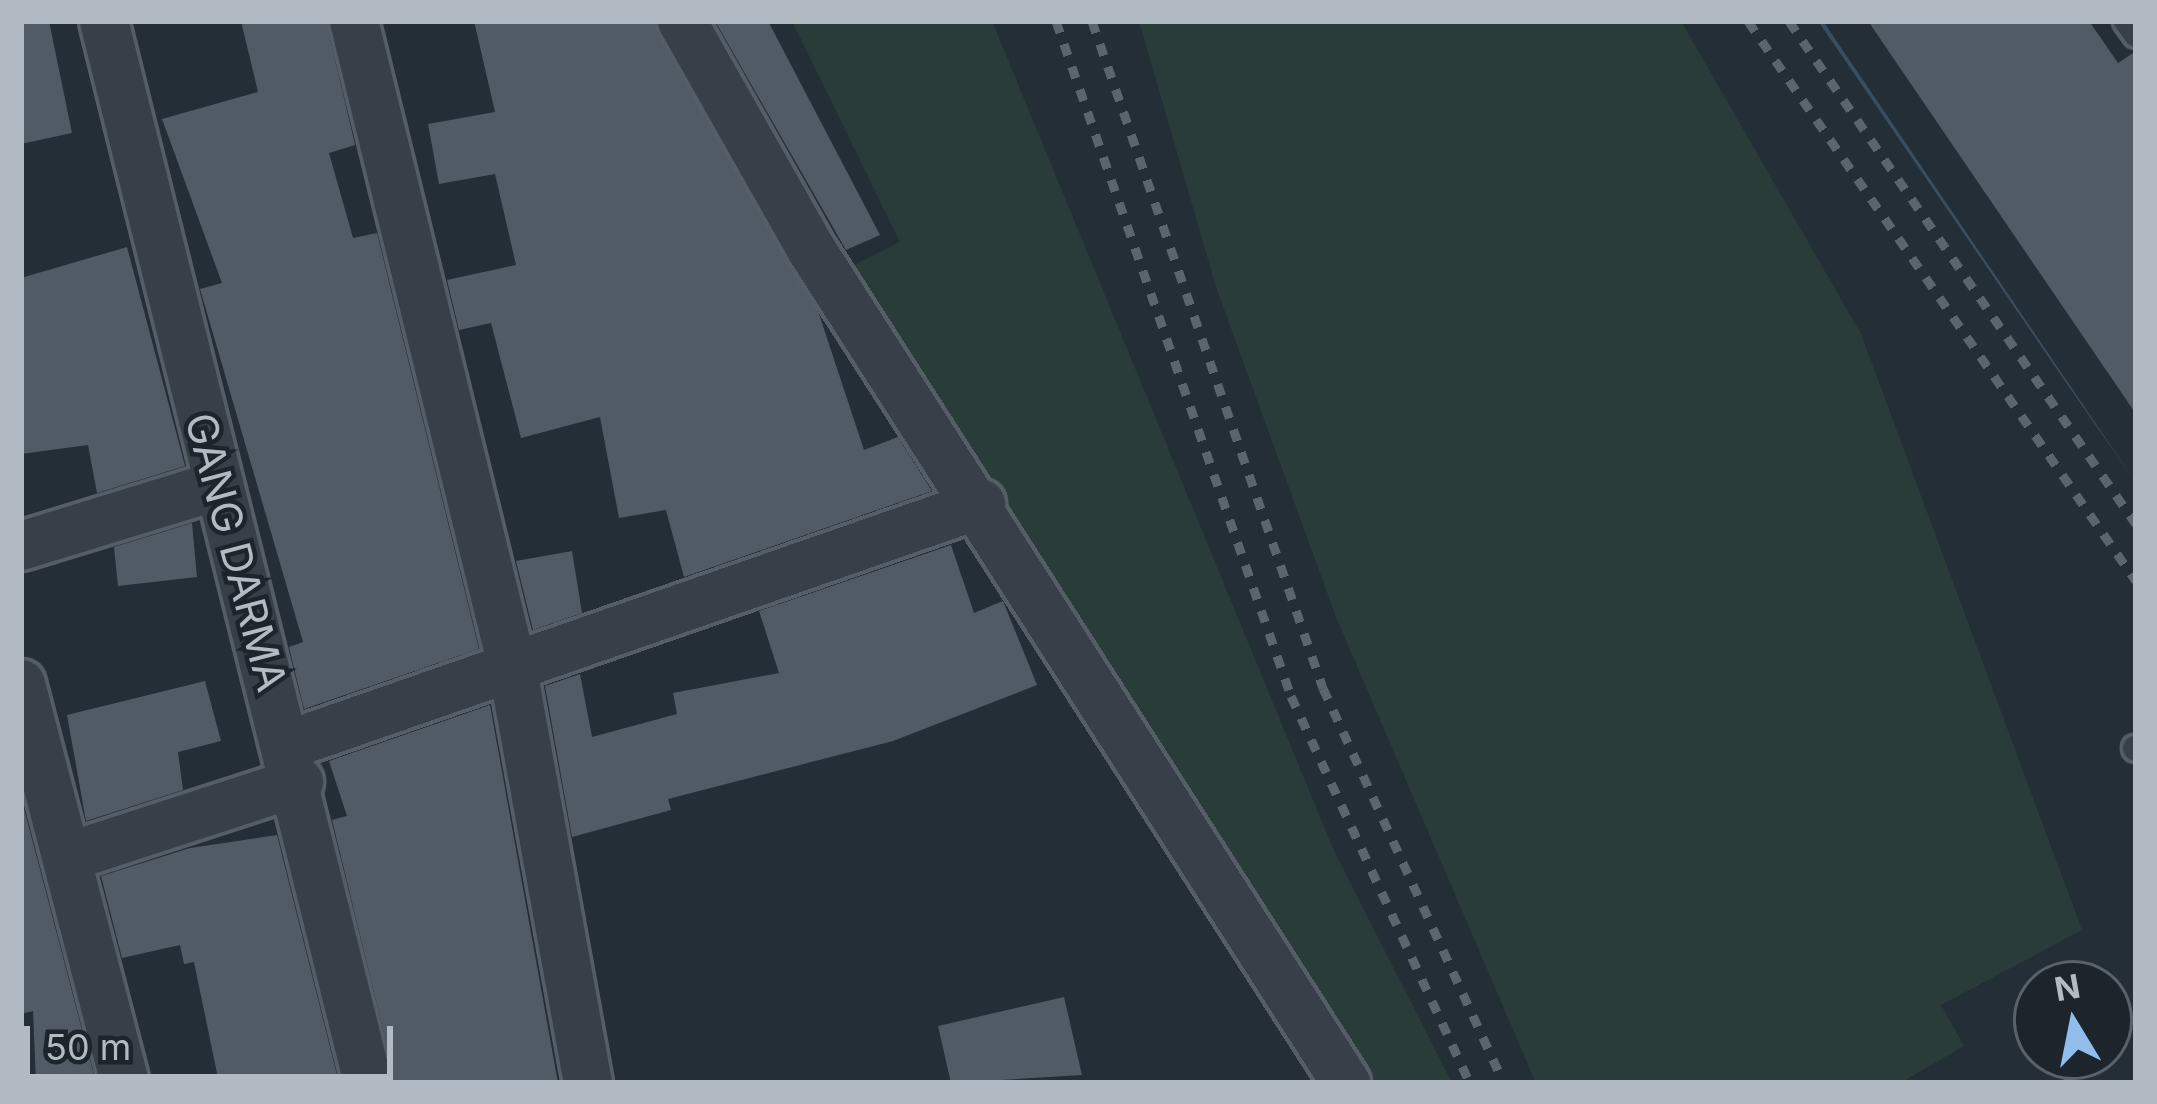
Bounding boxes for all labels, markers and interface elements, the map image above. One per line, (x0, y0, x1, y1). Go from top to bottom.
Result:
street label: GANG DARMA (175, 407, 297, 697)
north arrow (2013, 960, 2133, 1080)
text: N (2051, 966, 2083, 1009)
scale bar (30, 1002, 399, 1076)
text: 50 m (45, 1025, 131, 1069)

